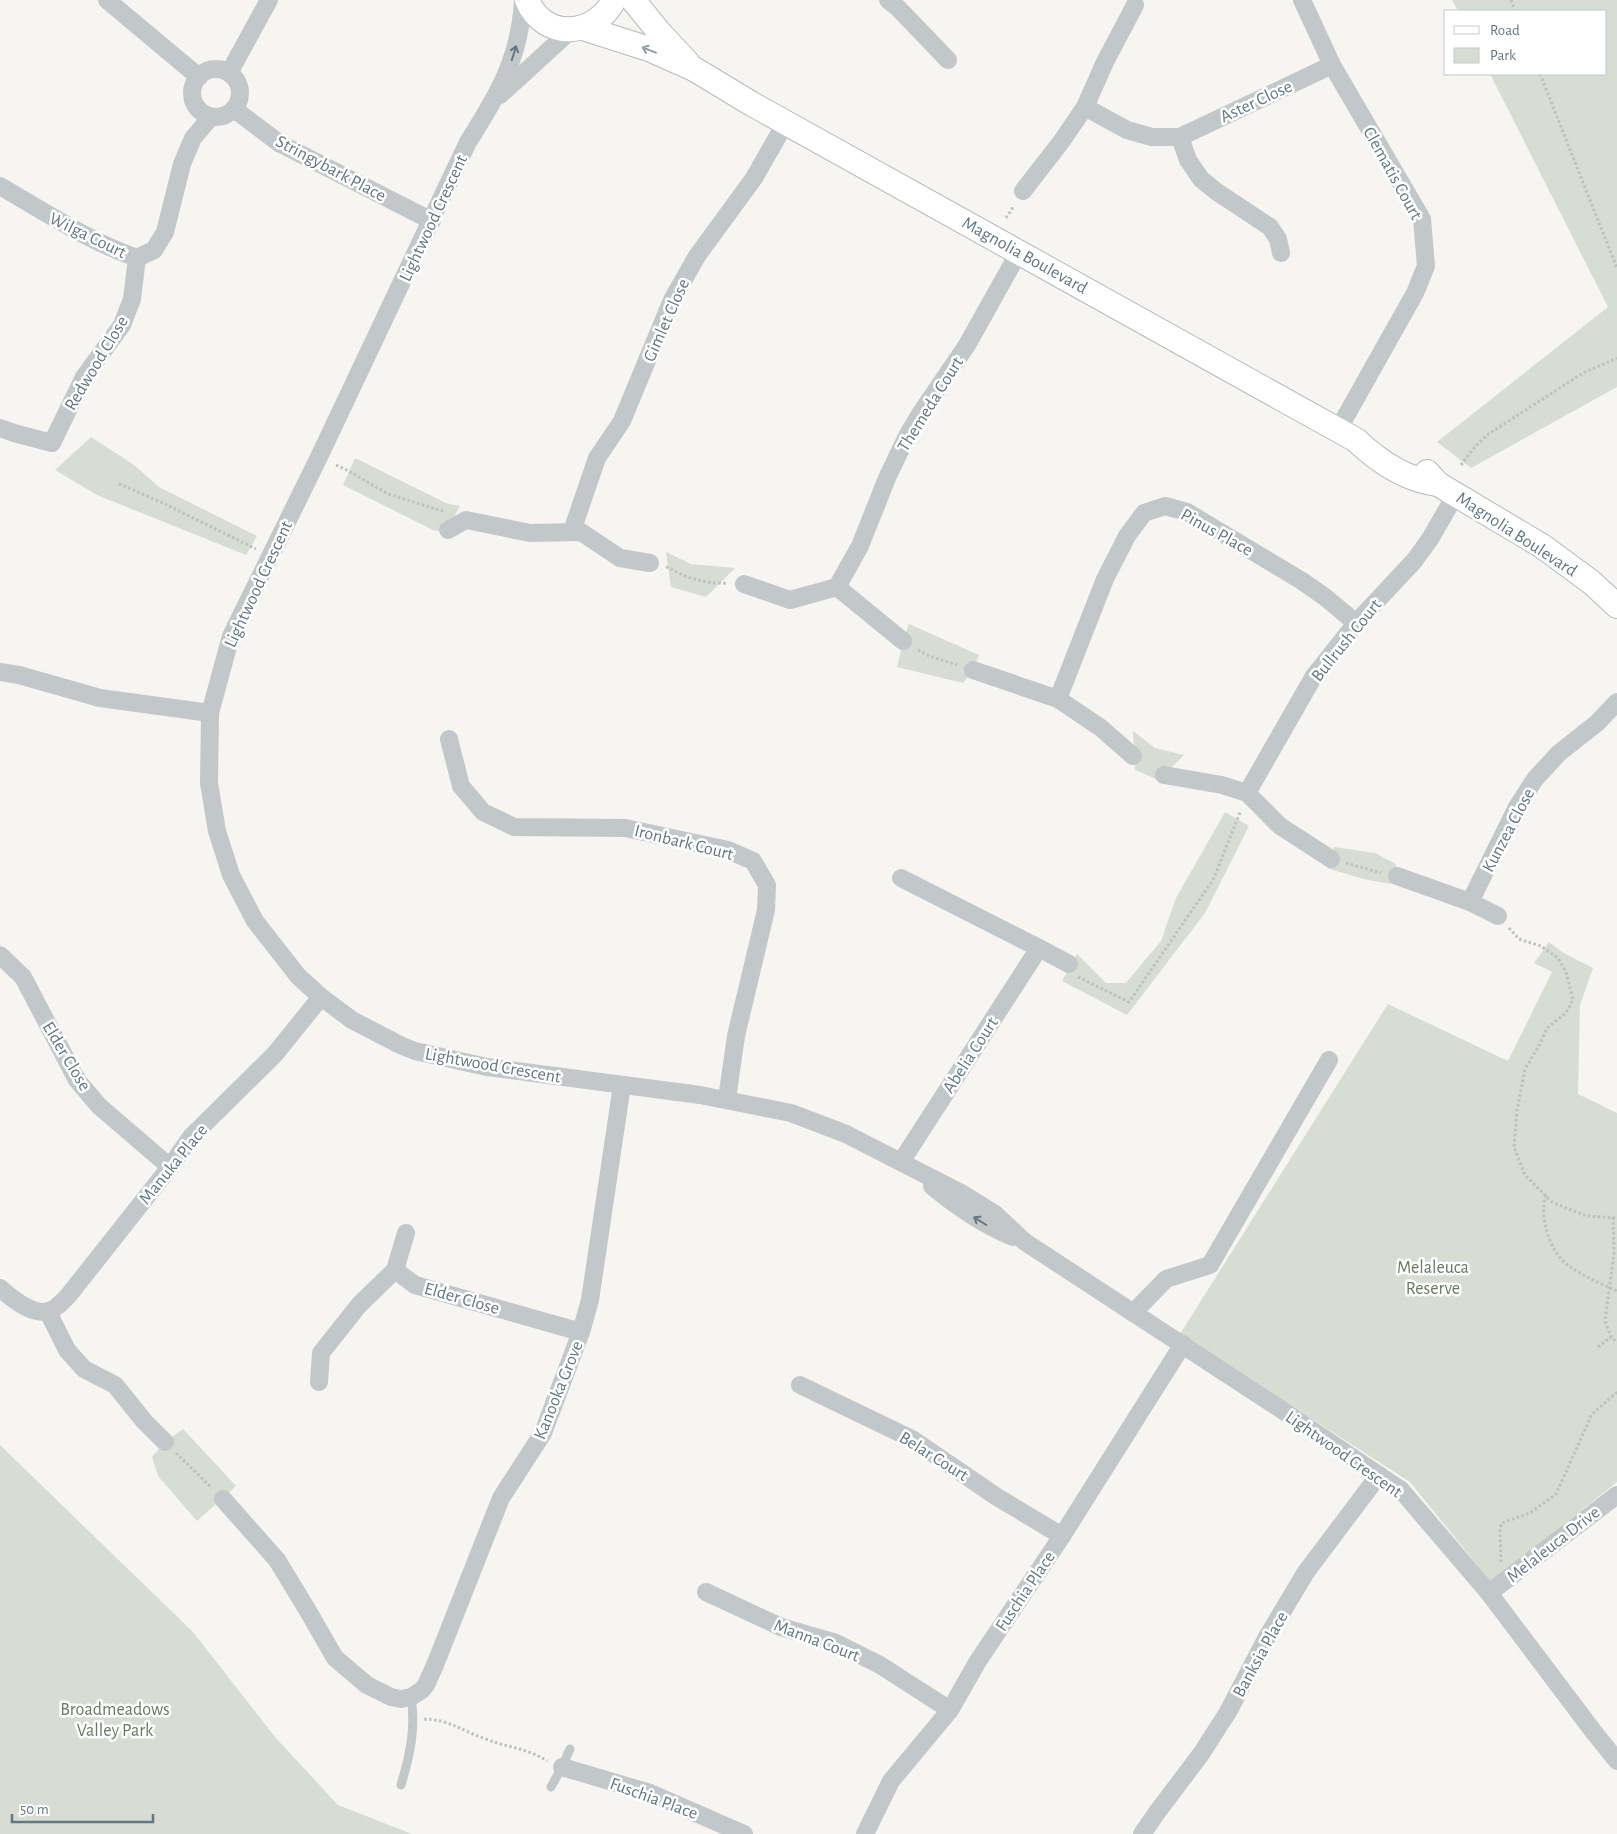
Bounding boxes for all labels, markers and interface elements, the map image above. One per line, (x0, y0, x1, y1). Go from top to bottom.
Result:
legend (1444, 10, 1607, 75)
text: Road (1490, 23, 1520, 38)
one-way arrow (642, 44, 657, 54)
one-way arrow (510, 46, 519, 62)
text: Park (1490, 48, 1516, 63)
street label: Aster Close (1218, 77, 1295, 126)
street label: Clematis Court (1359, 124, 1425, 223)
street label: Stringybark Place (272, 132, 389, 205)
street label: Lightwood Crescent (397, 152, 471, 285)
street label: Wilga Court (46, 210, 129, 262)
street label: Magnolia Boulevard (959, 214, 1090, 298)
street label: Gimlet Close (641, 276, 693, 365)
street label: Redwood Close (62, 313, 132, 414)
street label: Themeda Court (895, 354, 967, 455)
street label: Magnolia Boulevard (1453, 489, 1580, 581)
street label: Pinus Place (1178, 506, 1255, 560)
street label: Lightwood Crescent (222, 518, 296, 651)
street label: Bullrush Court (1308, 596, 1385, 685)
street label: Kunzea Close (1479, 786, 1538, 875)
street label: Ironbark Court (632, 822, 735, 864)
street label: Abelia Court (940, 1014, 1002, 1097)
street label: Elder Close (39, 1019, 94, 1094)
street label: Lightwood Crescent (424, 1045, 562, 1087)
street label: Manuka Place (136, 1121, 211, 1208)
one-way arrow (974, 1216, 988, 1226)
park label: Melaleuca Reserve (1397, 1259, 1469, 1298)
street label: Elder Close (422, 1280, 501, 1318)
street label: Kanooka Grove (531, 1339, 587, 1442)
street label: Lightwood Crescent (1282, 1408, 1405, 1502)
street label: Belar Court (896, 1429, 971, 1485)
street label: Melaleuca Drive (1504, 1503, 1603, 1586)
street label: Fuschia Place (993, 1548, 1059, 1635)
street label: Banksia Place (1230, 1609, 1292, 1700)
street label: Manna Court (771, 1616, 862, 1666)
park label: Broadmeadows Valley Park (60, 1701, 170, 1740)
street label: Fuschia Place (607, 1775, 700, 1823)
scale bar (12, 1792, 154, 1824)
text: 50 m (20, 1802, 49, 1817)

